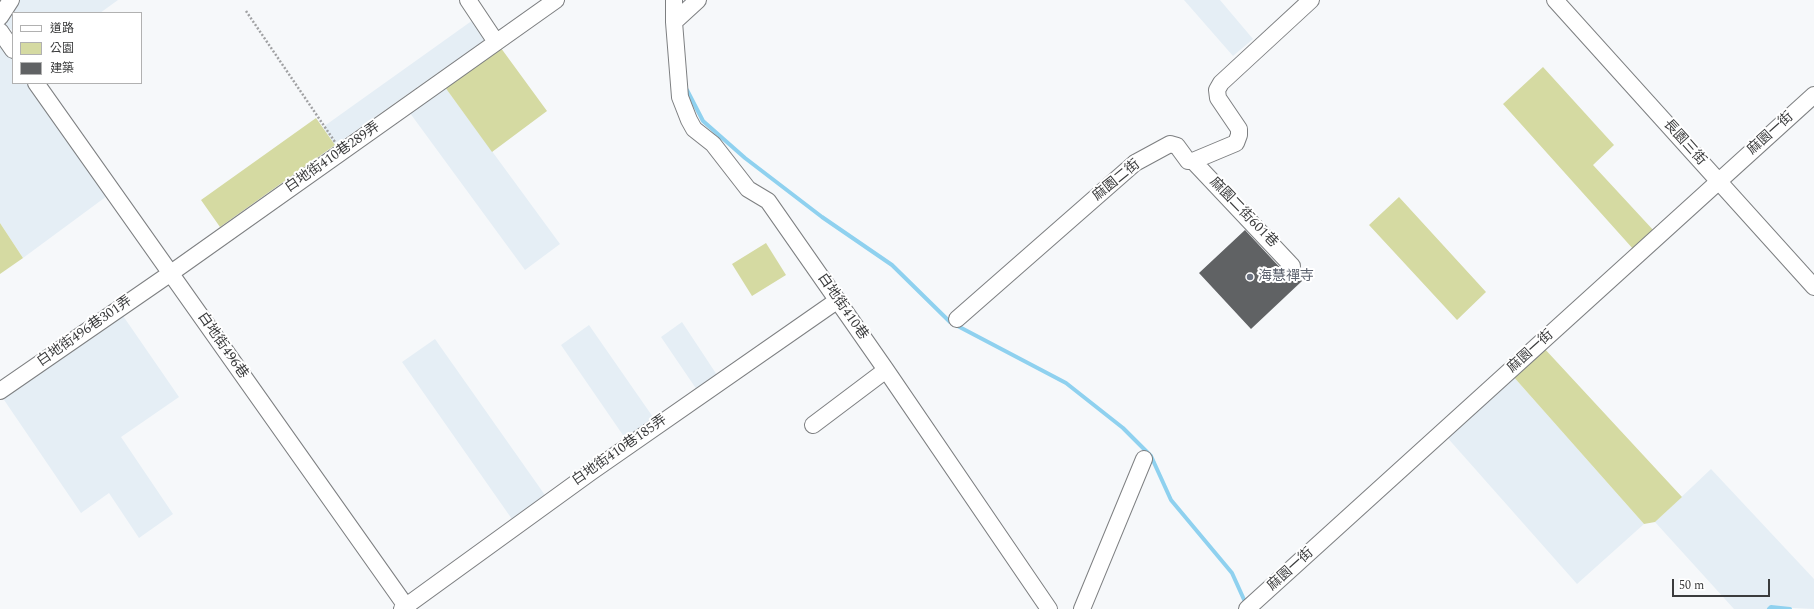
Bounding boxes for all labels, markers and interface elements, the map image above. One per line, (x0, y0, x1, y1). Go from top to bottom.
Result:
legend (12, 12, 142, 84)
text: 道路 (50, 19, 74, 38)
text: 公園 (50, 39, 74, 58)
text: 建築 (50, 59, 74, 78)
street label: 麻園一街 (1745, 109, 1797, 159)
street label: 長園三街 (1659, 117, 1709, 169)
street label: 白地街410巷289弄 (282, 119, 384, 197)
street label: 麻園二街 (1090, 157, 1144, 205)
street label: 麻園二街601巷 (1205, 174, 1281, 252)
place label: 海慧禪寺 (1258, 269, 1314, 285)
street label: 白地街410巷 (813, 271, 871, 343)
marker: 海慧禪寺 (1245, 272, 1255, 282)
street label: 白地街496巷301弄 (34, 293, 136, 371)
street label: 白地街496巷 (193, 310, 251, 382)
street label: 麻園一街 (1505, 327, 1557, 377)
street label: 白地街410巷185弄 (569, 412, 671, 490)
street label: 麻園一街 (1265, 545, 1317, 595)
scale bar (1674, 571, 1772, 597)
text: 50 m (1679, 576, 1704, 595)

